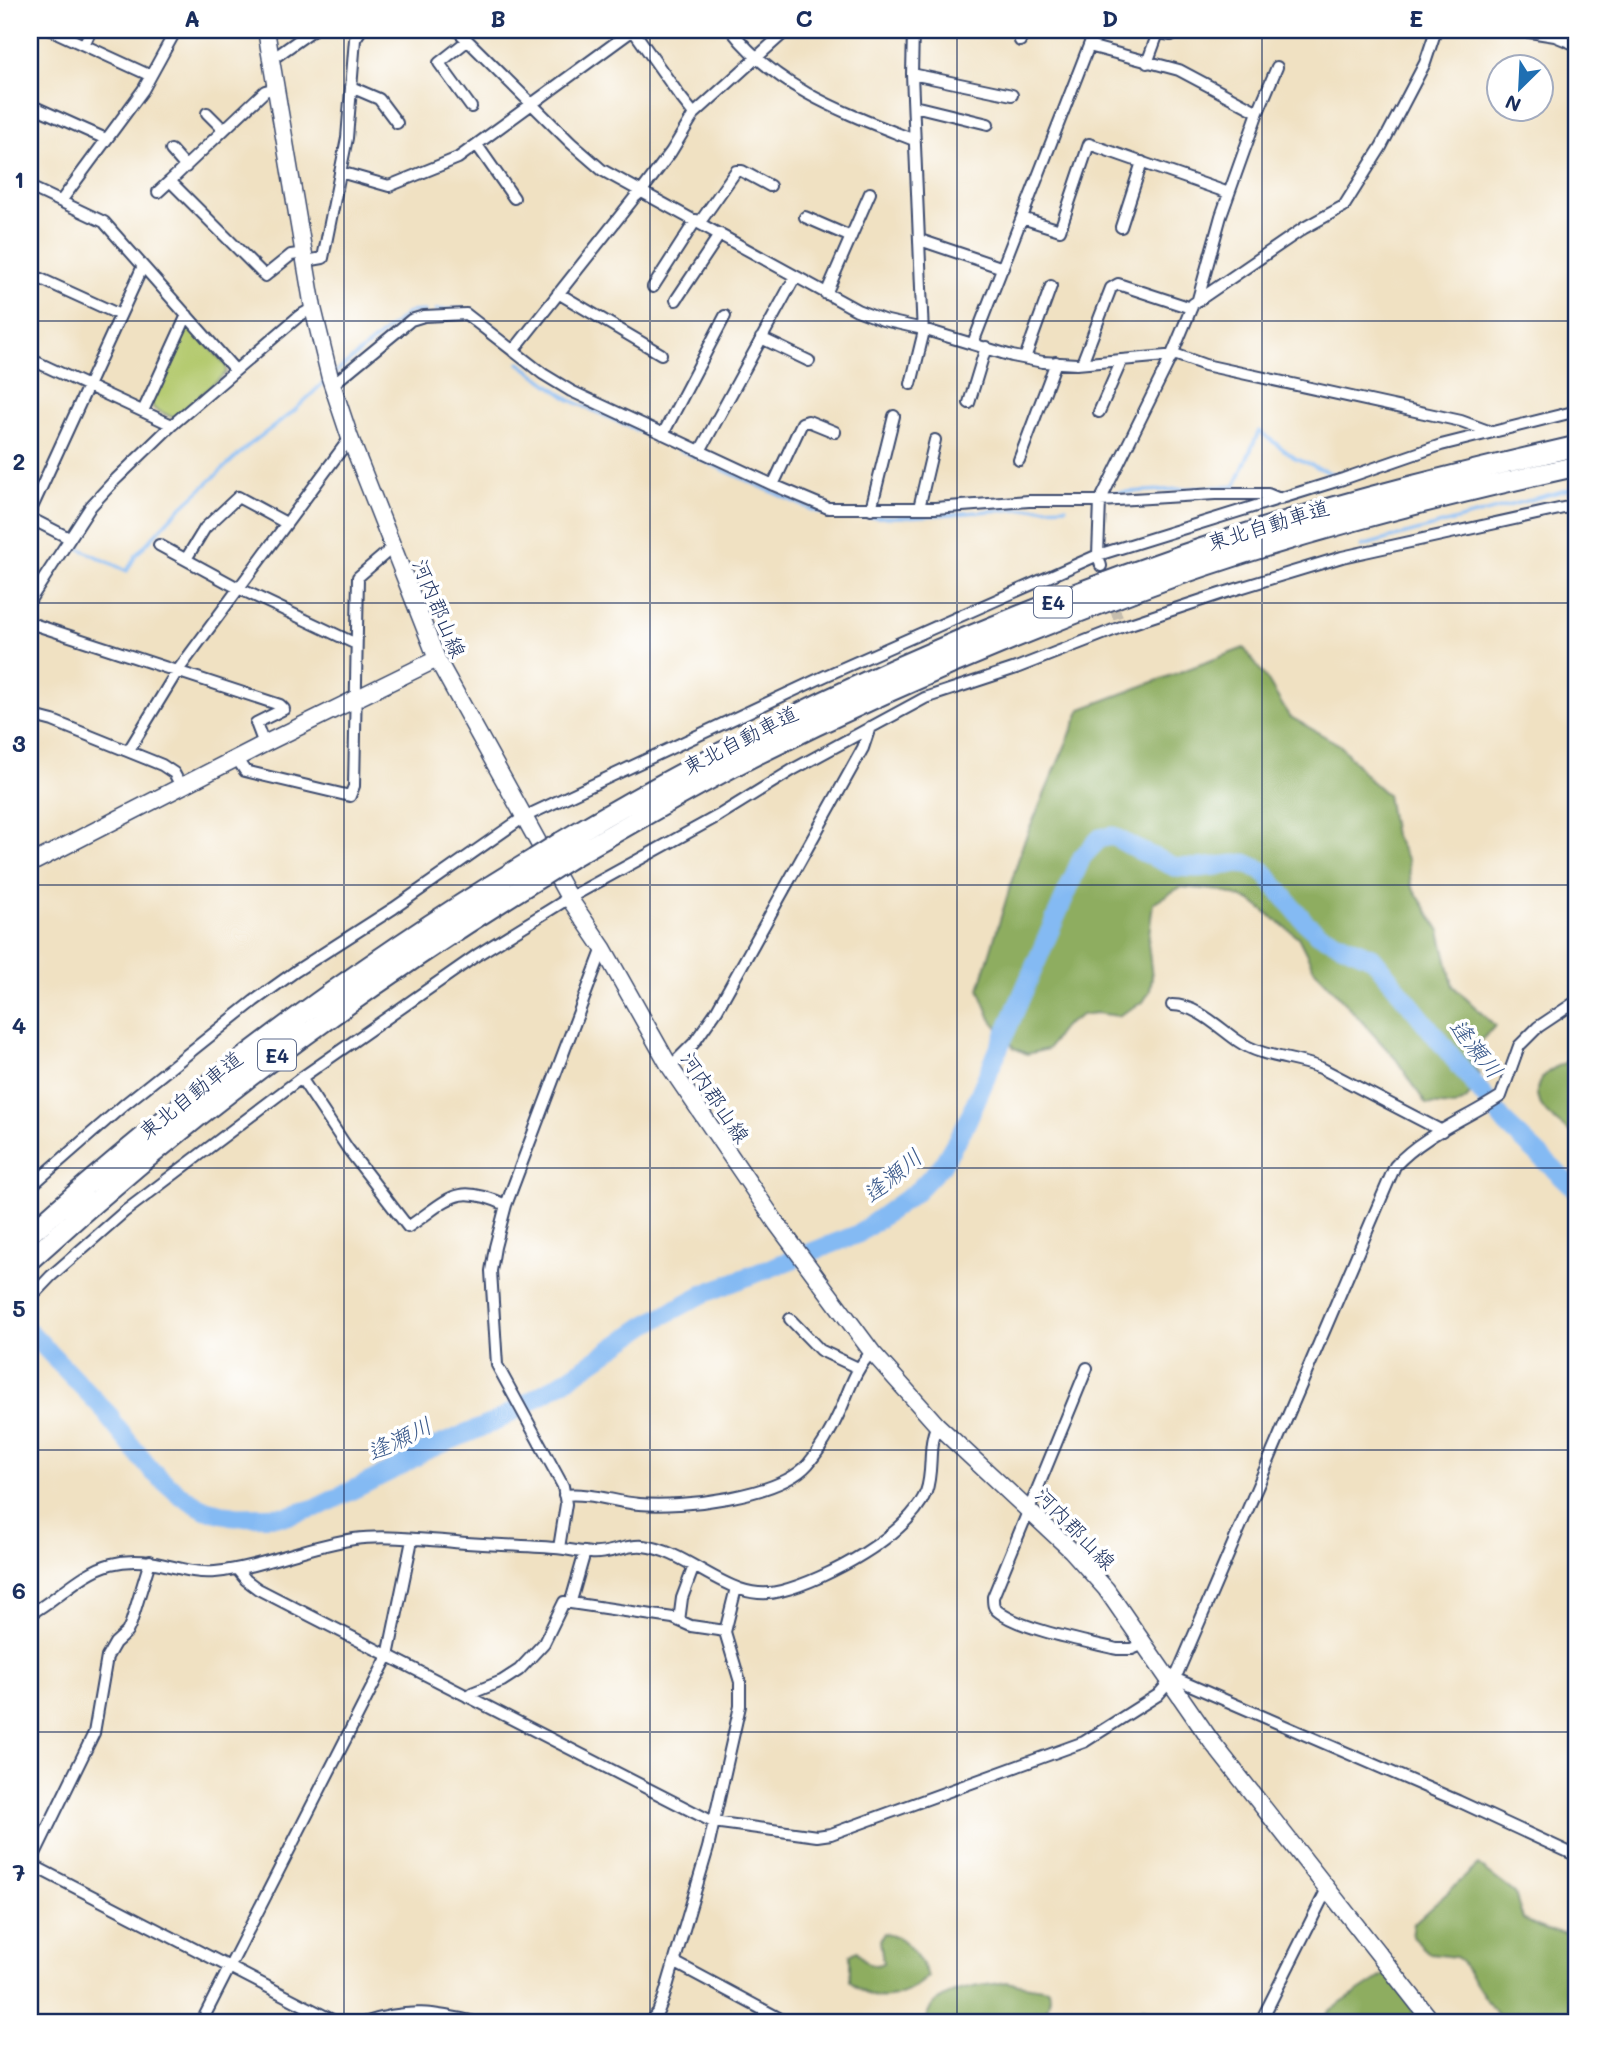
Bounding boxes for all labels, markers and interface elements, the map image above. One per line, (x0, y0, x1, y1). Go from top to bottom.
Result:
text: A (184, 3, 200, 33)
text: B (490, 3, 506, 33)
text: C (795, 3, 813, 33)
text: D (1102, 3, 1118, 33)
text: E (1409, 3, 1423, 33)
north arrow (1484, 52, 1554, 122)
text: N (1501, 90, 1525, 118)
text: 1 (14, 164, 24, 194)
text: 2 (13, 446, 25, 476)
street label: 東北自動車道 (1204, 493, 1332, 555)
street label: 河内郡山線 (407, 554, 473, 662)
road number: E4 (1034, 586, 1072, 618)
street label: 東北自動車道 (678, 698, 802, 780)
text: 3 (12, 728, 26, 758)
text: 4 (12, 1010, 26, 1040)
water label: 逢瀬川 (1444, 1012, 1510, 1084)
road number: E4 (258, 1040, 296, 1070)
street label: 東北自動車道 (133, 1044, 247, 1144)
street label: 河内郡山線 (675, 1046, 757, 1148)
water label: 逢瀬川 (856, 1141, 928, 1209)
text: 5 (12, 1293, 26, 1323)
water label: 逢瀬川 (361, 1409, 437, 1467)
street label: 河内郡山線 (1030, 1481, 1122, 1575)
text: 6 (12, 1575, 26, 1605)
text: 7 (13, 1857, 26, 1887)

